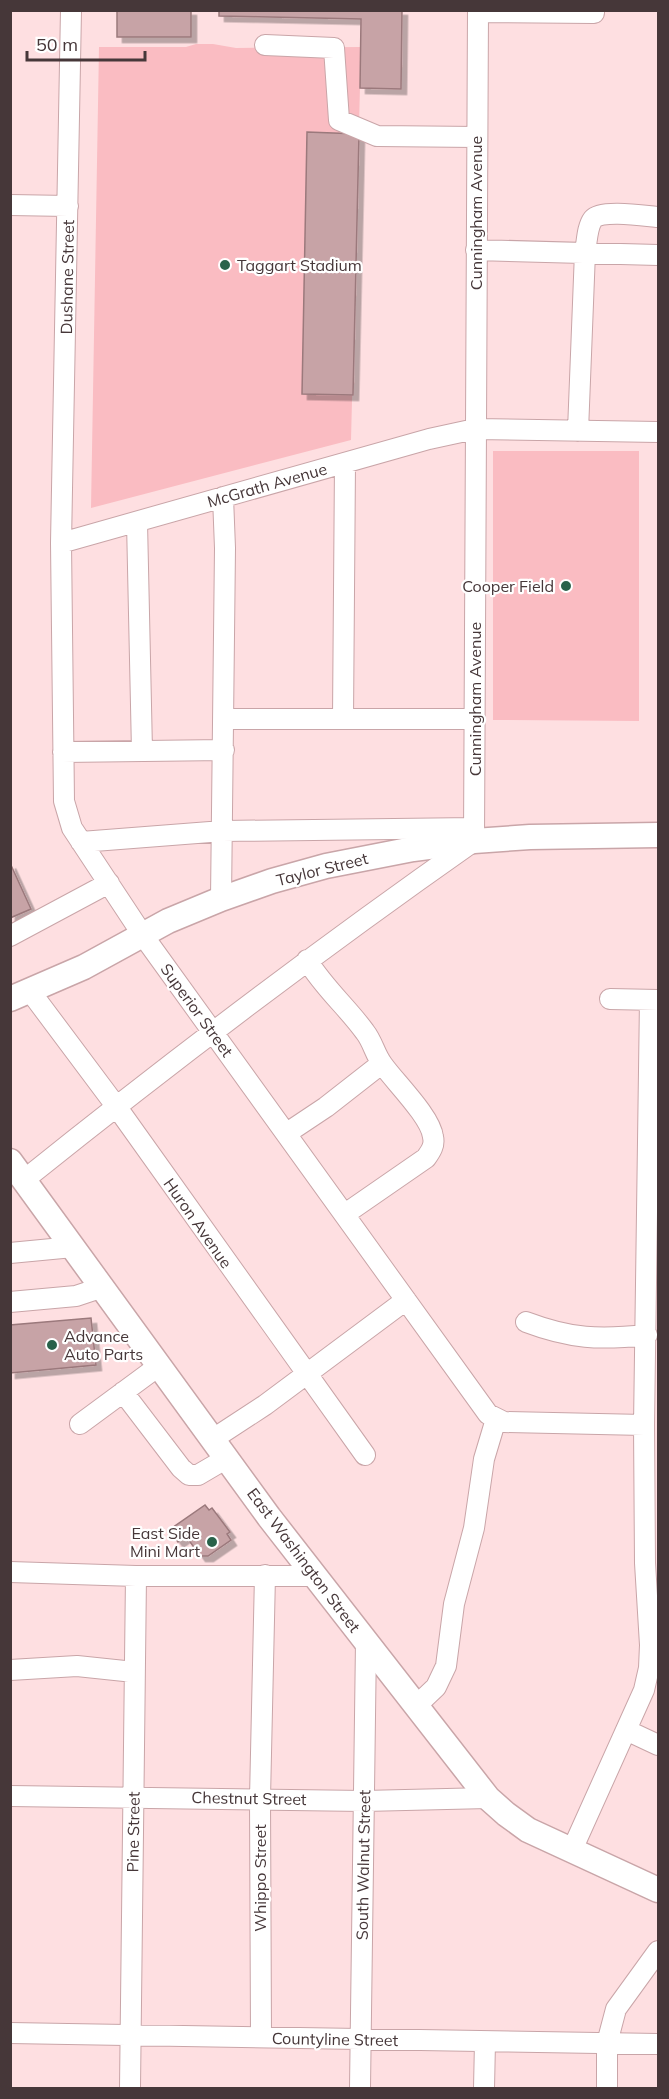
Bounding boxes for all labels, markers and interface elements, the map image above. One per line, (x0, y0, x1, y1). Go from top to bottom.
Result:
scale bar (27, 24, 146, 62)
text: 50 m (36, 33, 78, 56)
street label: Cunningham Avenue (466, 136, 486, 290)
street label: Dushane Street (56, 219, 78, 334)
place label: Taggart Stadium (237, 255, 362, 275)
marker: Taggart Stadium (218, 258, 232, 272)
street label: McGrath Avenue (205, 458, 329, 512)
place label: Cooper Field (462, 576, 554, 596)
marker: Cooper Field (559, 579, 573, 593)
street label: Cunningham Avenue (465, 622, 485, 776)
street label: Taylor Street (274, 848, 370, 890)
street label: Superior Street (156, 959, 238, 1061)
street label: Huron Avenue (160, 1174, 236, 1272)
place label: Advance Auto Parts (64, 1326, 143, 1364)
marker: Advance Auto Parts (45, 1338, 59, 1352)
street label: East Washington Street (243, 1484, 365, 1636)
place label: East Side Mini Mart (130, 1523, 200, 1561)
marker: East Side Mini Mart (205, 1535, 219, 1549)
street label: Chestnut Street (191, 1787, 307, 1809)
street label: South Walnut Street (352, 1789, 374, 1940)
street label: Pine Street (122, 1791, 144, 1873)
street label: Whippo Street (250, 1824, 270, 1932)
street label: Countyline Street (272, 2028, 399, 2050)

